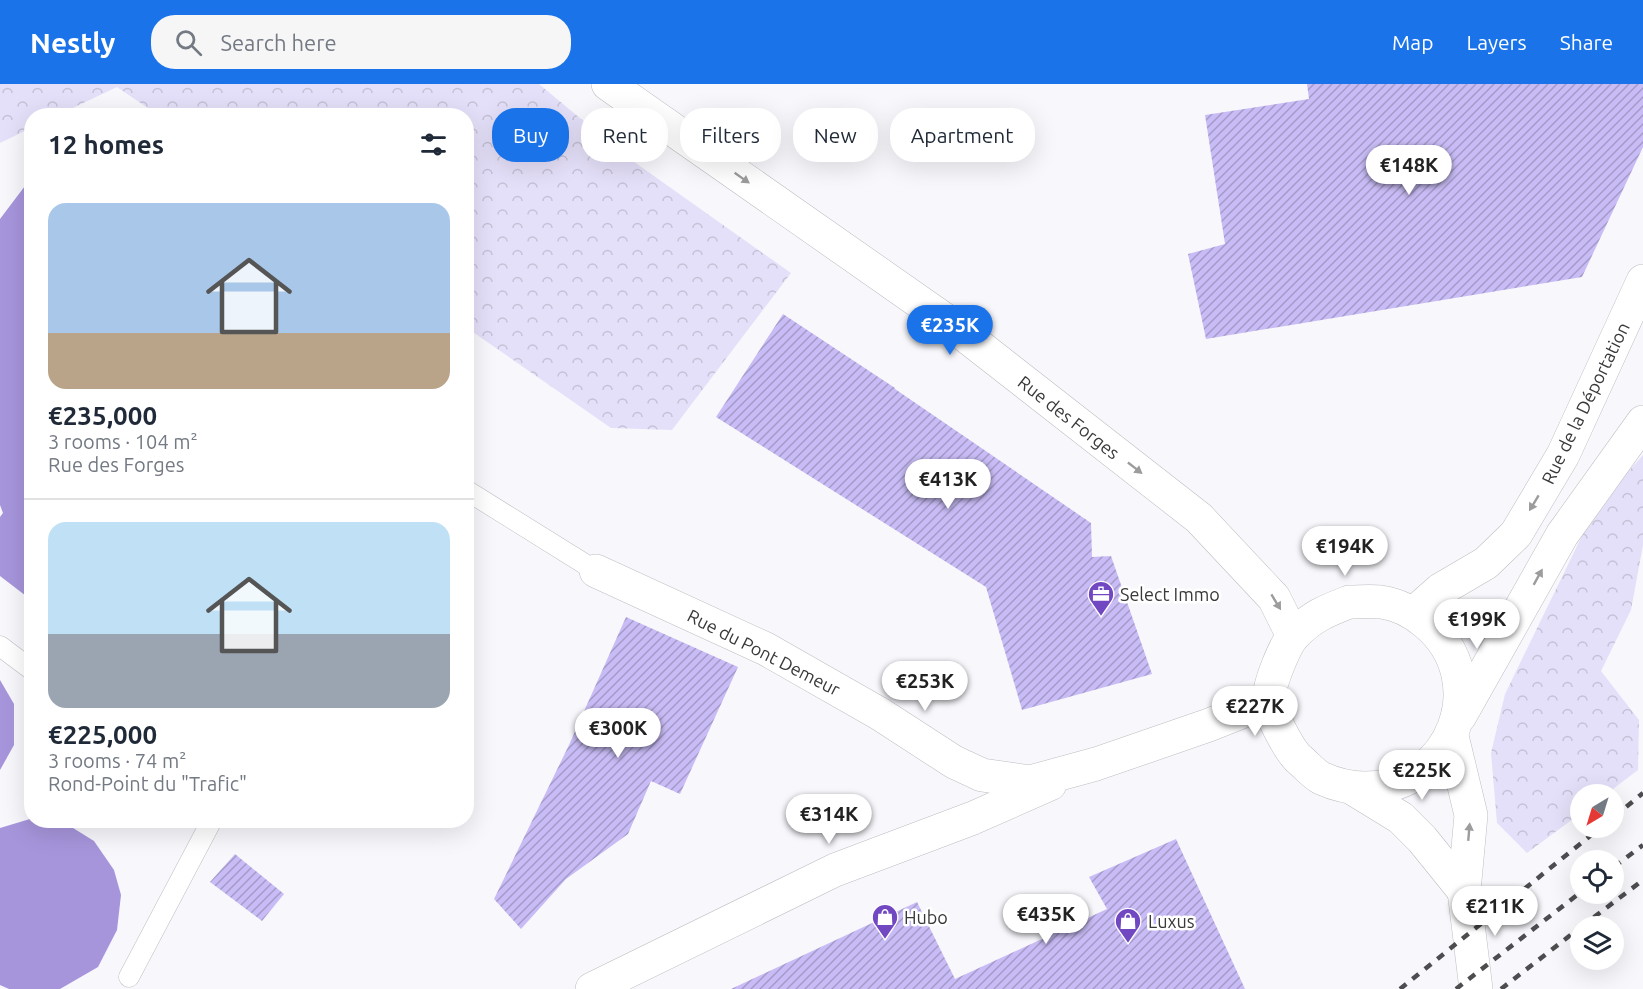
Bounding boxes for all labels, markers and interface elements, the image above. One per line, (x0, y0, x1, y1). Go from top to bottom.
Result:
search box (151, 15, 571, 69)
icon: search (172, 26, 205, 59)
text: Nestly (30, 27, 115, 58)
text: Search here (220, 30, 337, 55)
text: Map (1392, 30, 1433, 54)
text: Layers (1466, 30, 1527, 54)
text: Share (1560, 30, 1613, 54)
chip: Buy (492, 108, 569, 162)
chip: Rent (581, 108, 668, 162)
chip: Filters (680, 108, 781, 162)
chip: New (793, 108, 878, 162)
chip: Apartment (890, 108, 1035, 162)
icon: filters (417, 128, 450, 161)
text: 12 homes (48, 130, 164, 159)
pin: €148K (1367, 145, 1451, 196)
text: €148K (1380, 153, 1438, 176)
one-way arrow (734, 172, 750, 184)
icon: home (195, 242, 303, 350)
pin: €235K (908, 305, 992, 356)
text: €235K (921, 313, 979, 336)
street label: Rue de la Déportation (1537, 319, 1633, 487)
street label: Rue des Forges (1014, 371, 1124, 463)
text: €235,000 (48, 401, 157, 430)
text: 3 rooms · 104 m² (48, 430, 198, 453)
text: Rue des Forges (48, 453, 184, 476)
pin: €413K (906, 459, 990, 510)
one-way arrow (1128, 462, 1143, 474)
text: €413K (919, 467, 977, 490)
one-way arrow (1529, 495, 1540, 511)
pin: €194K (1303, 526, 1387, 577)
text: €194K (1316, 534, 1374, 557)
icon: home (195, 561, 303, 669)
one-way arrow (1532, 569, 1542, 586)
office icon: Select Immo (1086, 579, 1116, 617)
place label: Select Immo (1120, 584, 1220, 604)
one-way arrow (1270, 594, 1281, 611)
pin: €199K (1435, 599, 1519, 650)
street label: Rue du Pont Demeur (684, 605, 844, 699)
text: €199K (1448, 607, 1506, 630)
pin: €253K (883, 661, 967, 712)
text: €253K (896, 669, 954, 692)
pin: €227K (1213, 686, 1297, 737)
text: €227K (1226, 694, 1284, 717)
pin: €300K (576, 708, 660, 759)
text: €300K (589, 716, 647, 739)
text: €225,000 (48, 720, 157, 749)
text: 3 rooms · 74 m² (48, 749, 186, 772)
pin: €225K (1380, 750, 1464, 801)
text: €225K (1393, 758, 1451, 781)
text: Rond-Point du "Trafic" (48, 772, 247, 795)
north arrow (1570, 784, 1624, 838)
map controls (1570, 784, 1624, 970)
pin: €314K (787, 794, 871, 845)
text: €314K (800, 802, 858, 825)
one-way arrow (1464, 823, 1474, 842)
button: locate (1570, 850, 1624, 904)
pin: €211K (1453, 886, 1537, 937)
pin: €435K (1004, 894, 1088, 945)
text: €211K (1466, 894, 1524, 917)
shop icon: Hubo (870, 902, 900, 940)
text: €435K (1017, 902, 1075, 925)
shop icon: Luxus (1113, 906, 1143, 944)
place label: Hubo (904, 907, 948, 927)
place label: Luxus (1148, 911, 1195, 931)
button: layers (1570, 916, 1624, 970)

